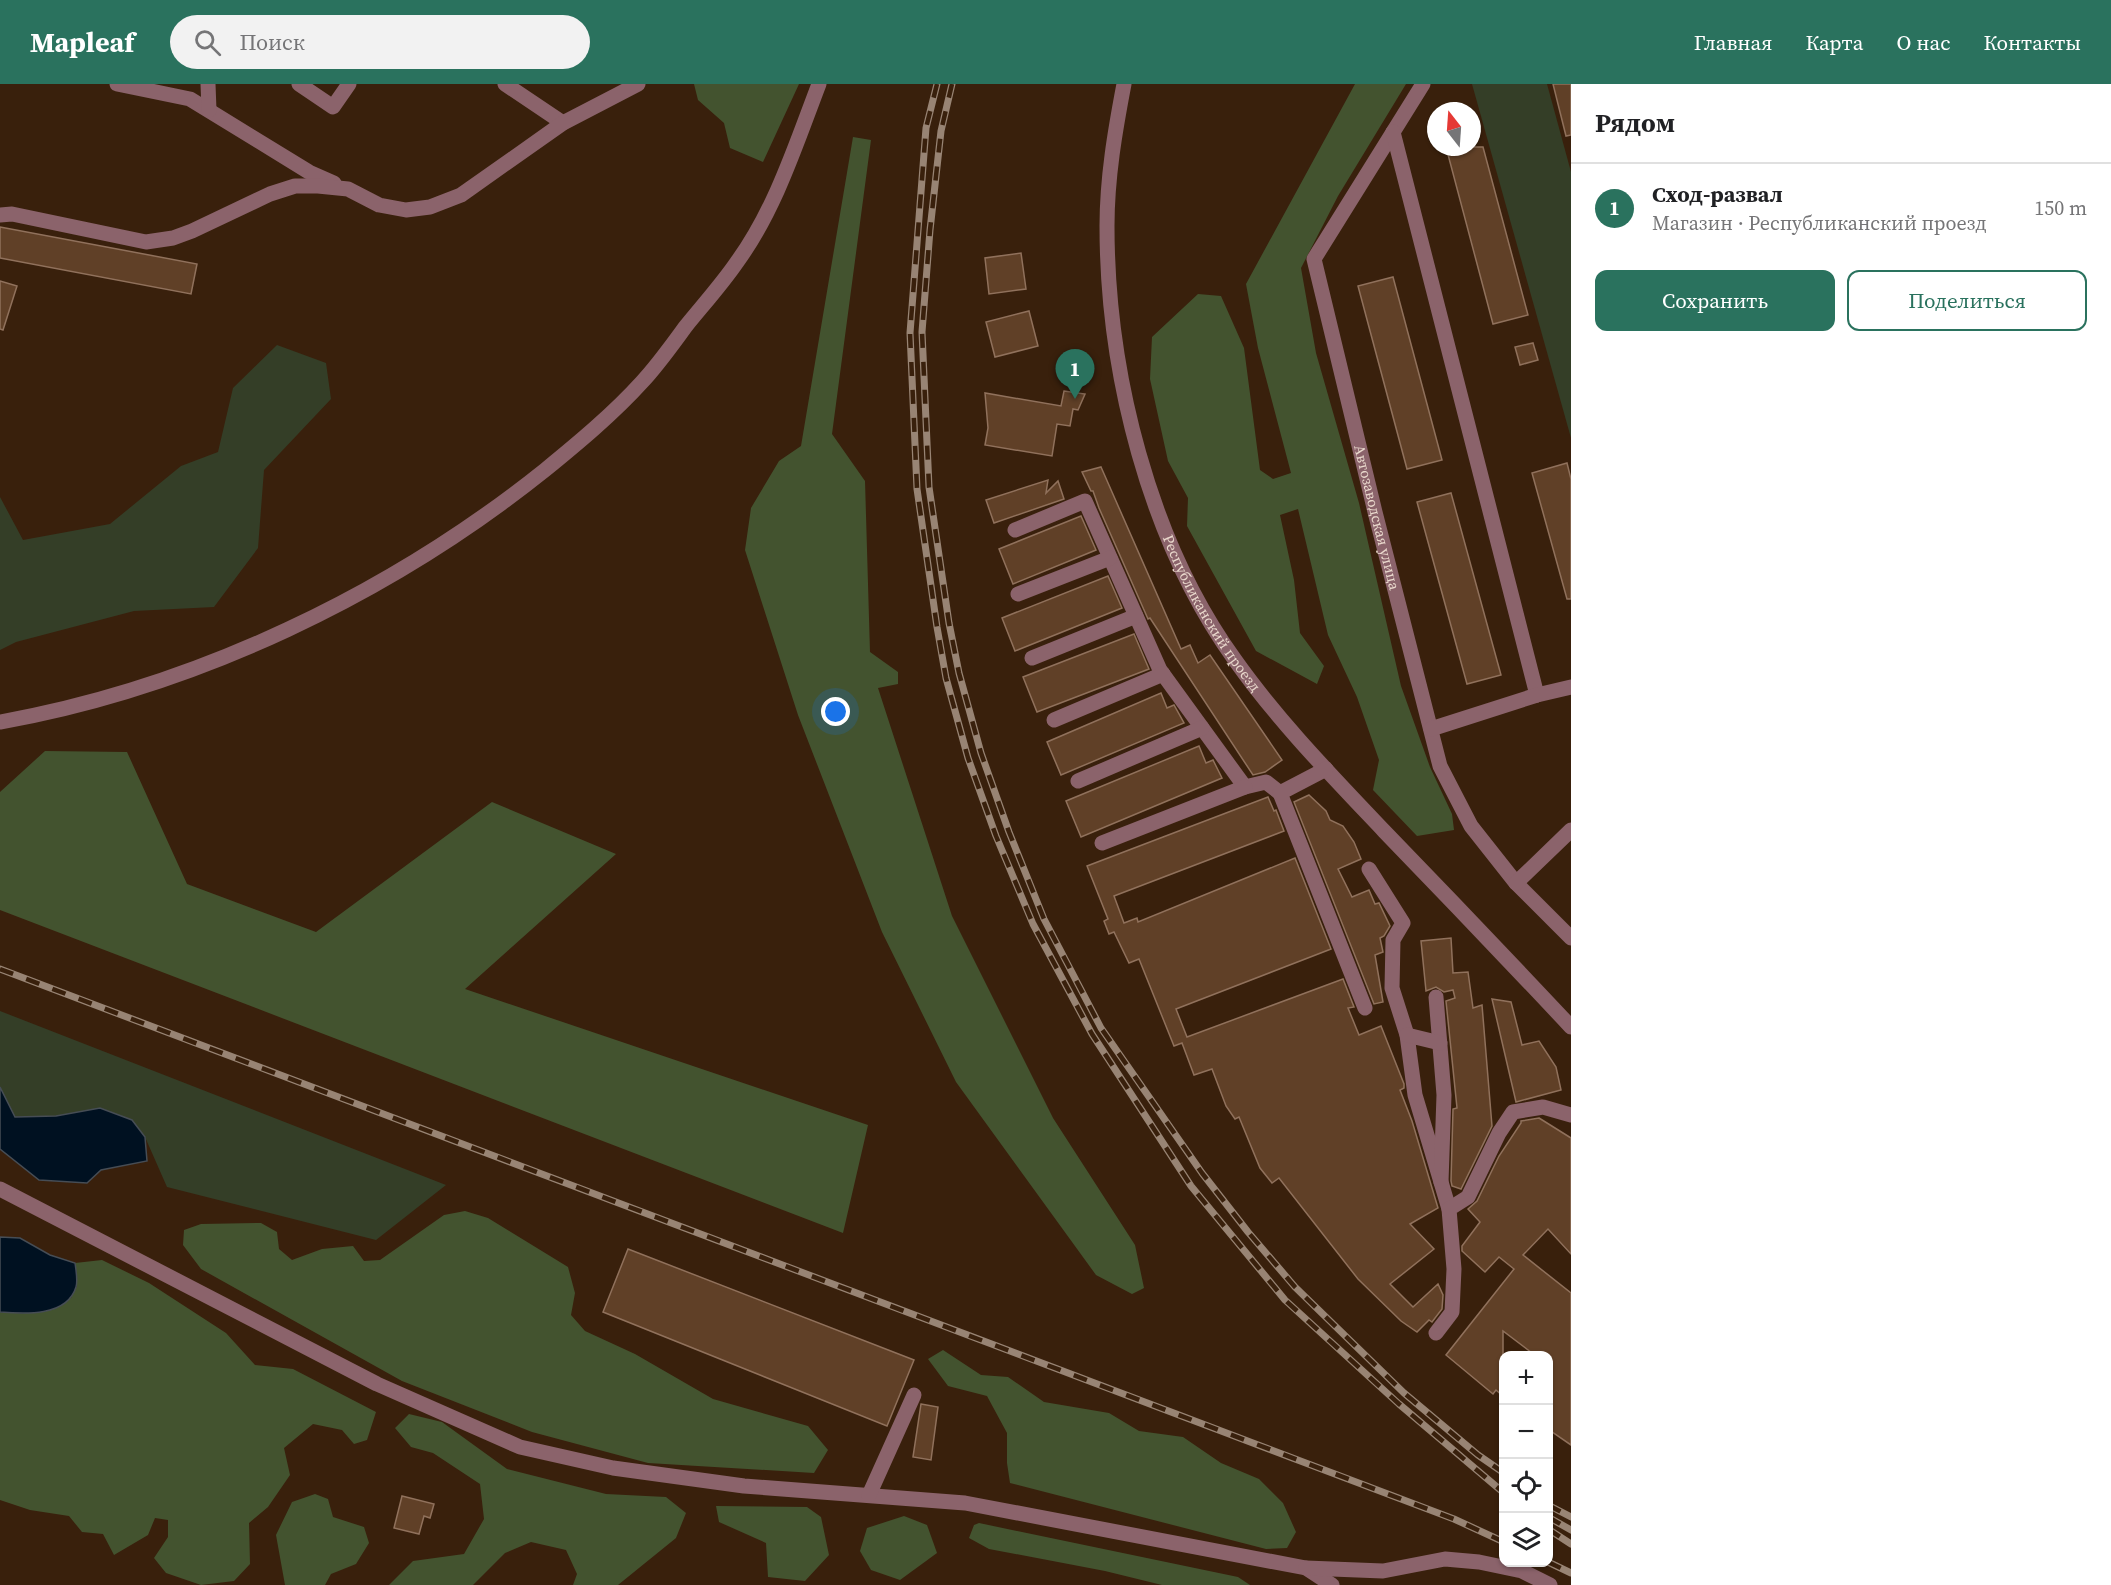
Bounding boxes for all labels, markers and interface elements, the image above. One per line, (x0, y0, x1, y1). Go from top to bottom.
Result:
search box (170, 15, 590, 69)
text: Mapleaf (30, 23, 134, 61)
icon: search (191, 26, 224, 59)
text: Поиск (239, 27, 305, 57)
text: Главная (1694, 28, 1772, 57)
text: Карта (1805, 28, 1863, 57)
text: О нас (1896, 28, 1950, 57)
text: Контакты (1983, 28, 2081, 57)
north arrow (1427, 102, 1481, 156)
text: Рядом (1595, 105, 1675, 141)
text: Сход-развал (1652, 179, 1783, 209)
text: 1 (1609, 194, 1620, 222)
text: 150 m (2034, 194, 2087, 222)
text: Магазин · Республиканский проезд (1652, 209, 1987, 237)
button: Сохранить (1595, 270, 1835, 331)
button: Поделиться (1847, 270, 2087, 331)
pin: 1 (1056, 350, 1094, 399)
street label: Автозаводская улица (1349, 442, 1406, 592)
street label: Республиканский проезд (1158, 531, 1266, 696)
your location (821, 697, 850, 726)
map controls (1499, 1351, 1553, 1567)
button: + (1499, 1351, 1553, 1405)
button: − (1499, 1405, 1553, 1459)
button: locate (1499, 1459, 1553, 1513)
button: layers (1499, 1513, 1553, 1567)

